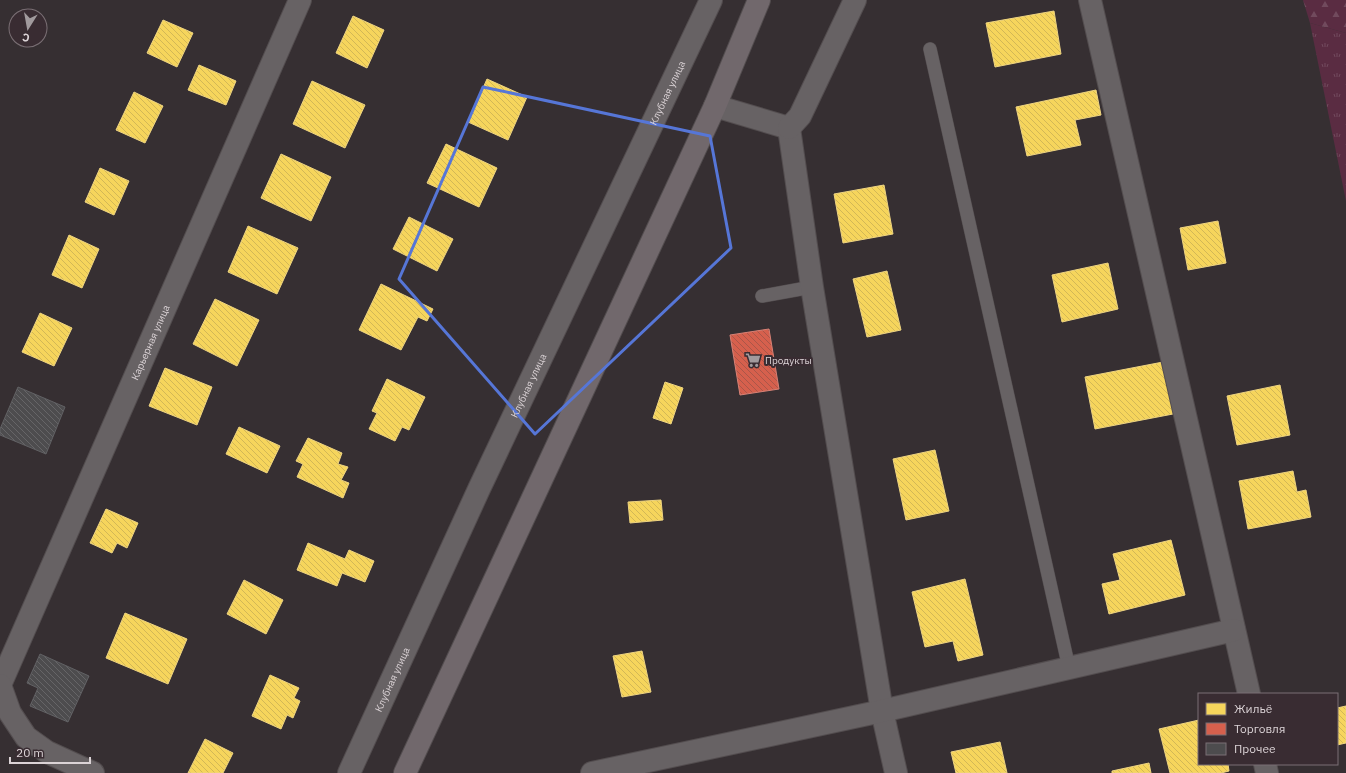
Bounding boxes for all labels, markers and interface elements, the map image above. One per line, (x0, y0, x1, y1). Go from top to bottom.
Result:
north arrow (8, 8, 48, 48)
text: С (21, 30, 31, 45)
street label: Клубная улица (646, 58, 688, 127)
street label: Карьерная улица (128, 302, 172, 382)
street label: Клубная улица (507, 351, 549, 420)
supermarket icon: Продукты (744, 351, 762, 369)
place label: Продукты (765, 354, 812, 367)
street label: Клубная улица (371, 644, 413, 714)
legend (1198, 693, 1338, 765)
text: Жильё (1234, 701, 1273, 716)
text: Торговля (1234, 721, 1285, 736)
scale bar (10, 739, 90, 765)
text: Прочее (1234, 741, 1276, 756)
text: 20 m (16, 745, 44, 760)

